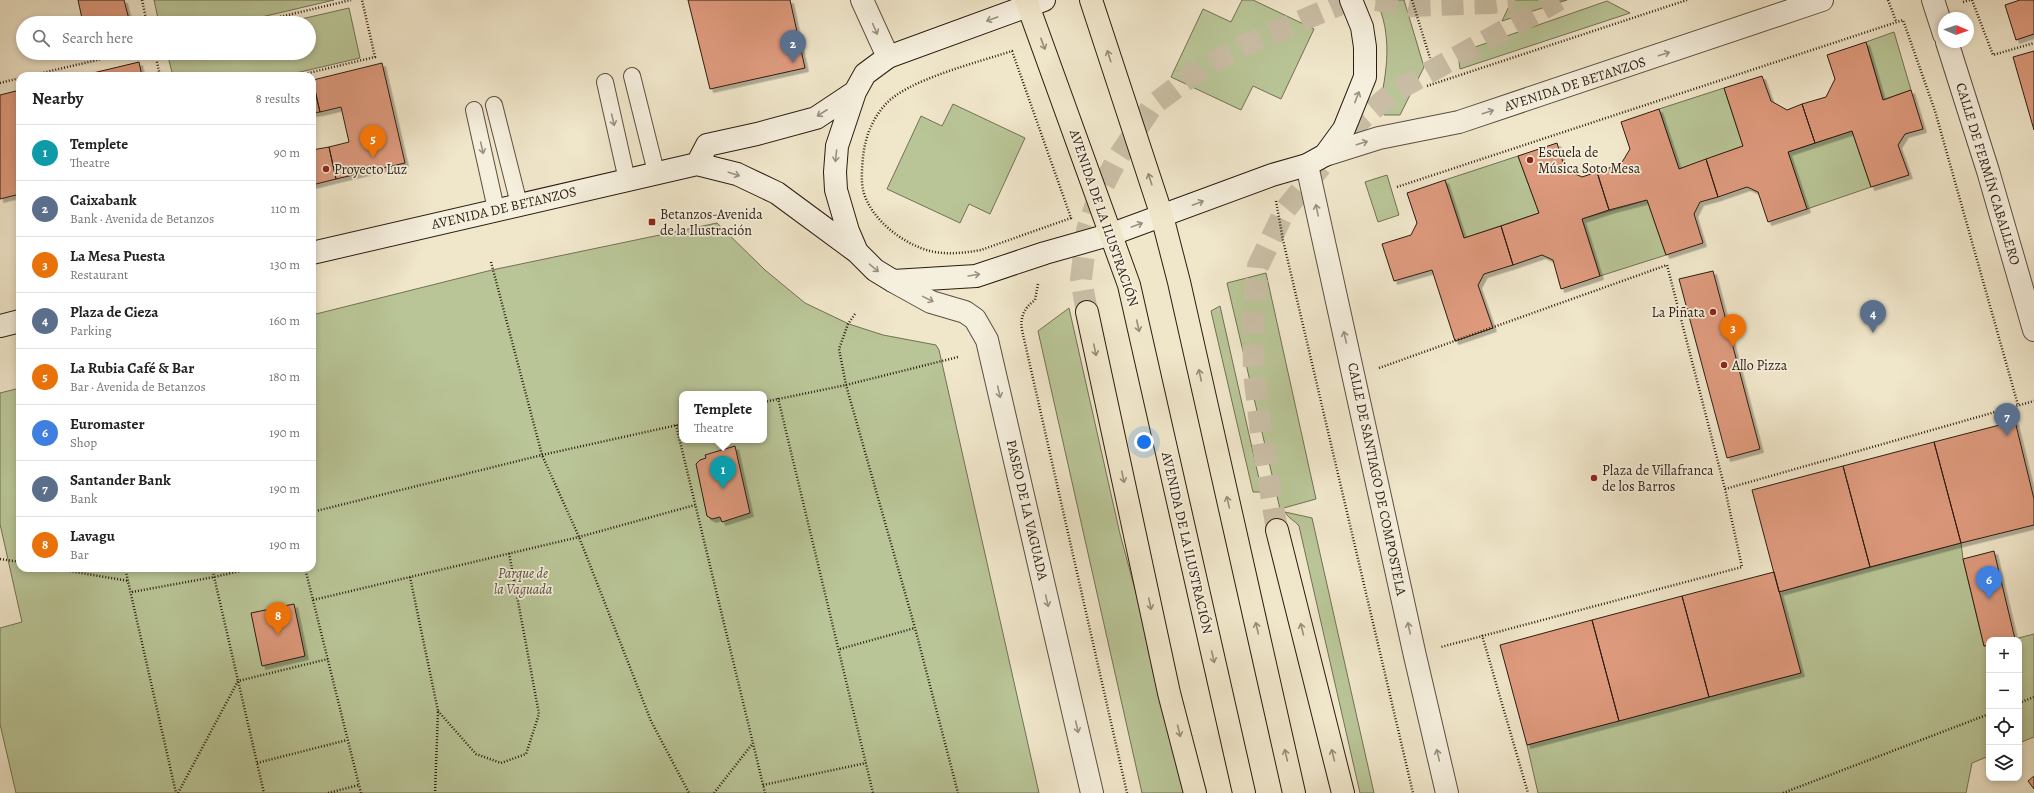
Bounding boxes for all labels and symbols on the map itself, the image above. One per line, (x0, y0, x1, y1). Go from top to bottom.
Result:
north arrow (1938, 12, 1974, 48)
one-way arrow (987, 16, 999, 24)
one-way arrow (872, 22, 879, 34)
pin: 2 (780, 30, 806, 63)
one-way arrow (1039, 37, 1047, 49)
one-way arrow (1105, 50, 1113, 62)
one-way arrow (1658, 50, 1671, 57)
street label: AVENIDA DE BETANZOS (1501, 52, 1648, 116)
street label: CALLE DE FERMÍN CABALLERO (1951, 80, 2025, 268)
one-way arrow (1354, 91, 1362, 103)
one-way arrow (1482, 108, 1494, 116)
one-way arrow (816, 110, 828, 118)
one-way arrow (610, 113, 618, 126)
pin: 5 (360, 125, 386, 158)
street label: AVENIDA DE LA ILUSTRACIÓN (1064, 126, 1143, 309)
one-way arrow (1355, 139, 1368, 146)
one-way arrow (479, 142, 487, 155)
place label: Escuela de Música Soto Mesa (1538, 143, 1641, 178)
one-way arrow (832, 149, 840, 162)
marker: Escuela de Música Soto Mesa (1525, 155, 1535, 165)
place label: Proyecto Luz (334, 160, 407, 179)
marker: Proyecto Luz (321, 164, 331, 174)
one-way arrow (728, 171, 740, 179)
one-way arrow (1145, 174, 1153, 186)
street label: AVENIDA DE BETANZOS (429, 182, 578, 234)
one-way arrow (1192, 198, 1204, 206)
one-way arrow (1312, 204, 1320, 217)
place label: Betanzos-Avenida de la Ilustración (660, 205, 763, 240)
marker: Betanzos-Avenida de la Ilustración (647, 217, 657, 227)
one-way arrow (1130, 221, 1142, 229)
one-way arrow (868, 264, 879, 273)
one-way arrow (967, 271, 980, 279)
one-way arrow (921, 296, 933, 303)
pin: 4 (1860, 300, 1886, 333)
place label: La Piñata (1652, 303, 1705, 322)
marker: La Piñata (1708, 307, 1718, 317)
pin: 3 (1720, 314, 1746, 347)
one-way arrow (1135, 319, 1143, 332)
one-way arrow (1341, 331, 1349, 344)
one-way arrow (1092, 343, 1100, 356)
place label: Allo Pizza (1731, 356, 1788, 375)
marker: Allo Pizza (1719, 360, 1729, 370)
street label: CALLE DE SANTIAGO DE COMPOSTELA (1343, 361, 1411, 598)
one-way arrow (1195, 368, 1203, 381)
one-way arrow (996, 385, 1004, 398)
pin: 7 (1994, 403, 2020, 436)
your location (1134, 432, 1154, 452)
street label: PASEO DE LA VAGUADA (1002, 438, 1053, 583)
street label: AVENIDA DE LA ILUSTRACIÓN (1157, 449, 1217, 636)
pin: 1 (710, 456, 736, 489)
place label: Plaza de Villafranca de los Barros (1602, 461, 1714, 496)
one-way arrow (1119, 471, 1127, 484)
marker: Plaza de Villafranca de los Barros (1589, 473, 1599, 483)
one-way arrow (1223, 495, 1231, 508)
park label: Parque de la Vaguada (494, 564, 553, 599)
pin: 6 (1976, 566, 2002, 599)
one-way arrow (1044, 594, 1052, 607)
one-way arrow (1147, 598, 1155, 611)
pin: 8 (265, 602, 291, 635)
one-way arrow (1252, 622, 1260, 635)
one-way arrow (1405, 622, 1413, 635)
one-way arrow (1298, 623, 1305, 636)
one-way arrow (1209, 650, 1217, 663)
one-way arrow (1073, 721, 1081, 734)
one-way arrow (1176, 724, 1183, 737)
one-way arrow (1281, 749, 1289, 762)
one-way arrow (1329, 749, 1337, 762)
one-way arrow (1434, 749, 1442, 762)

